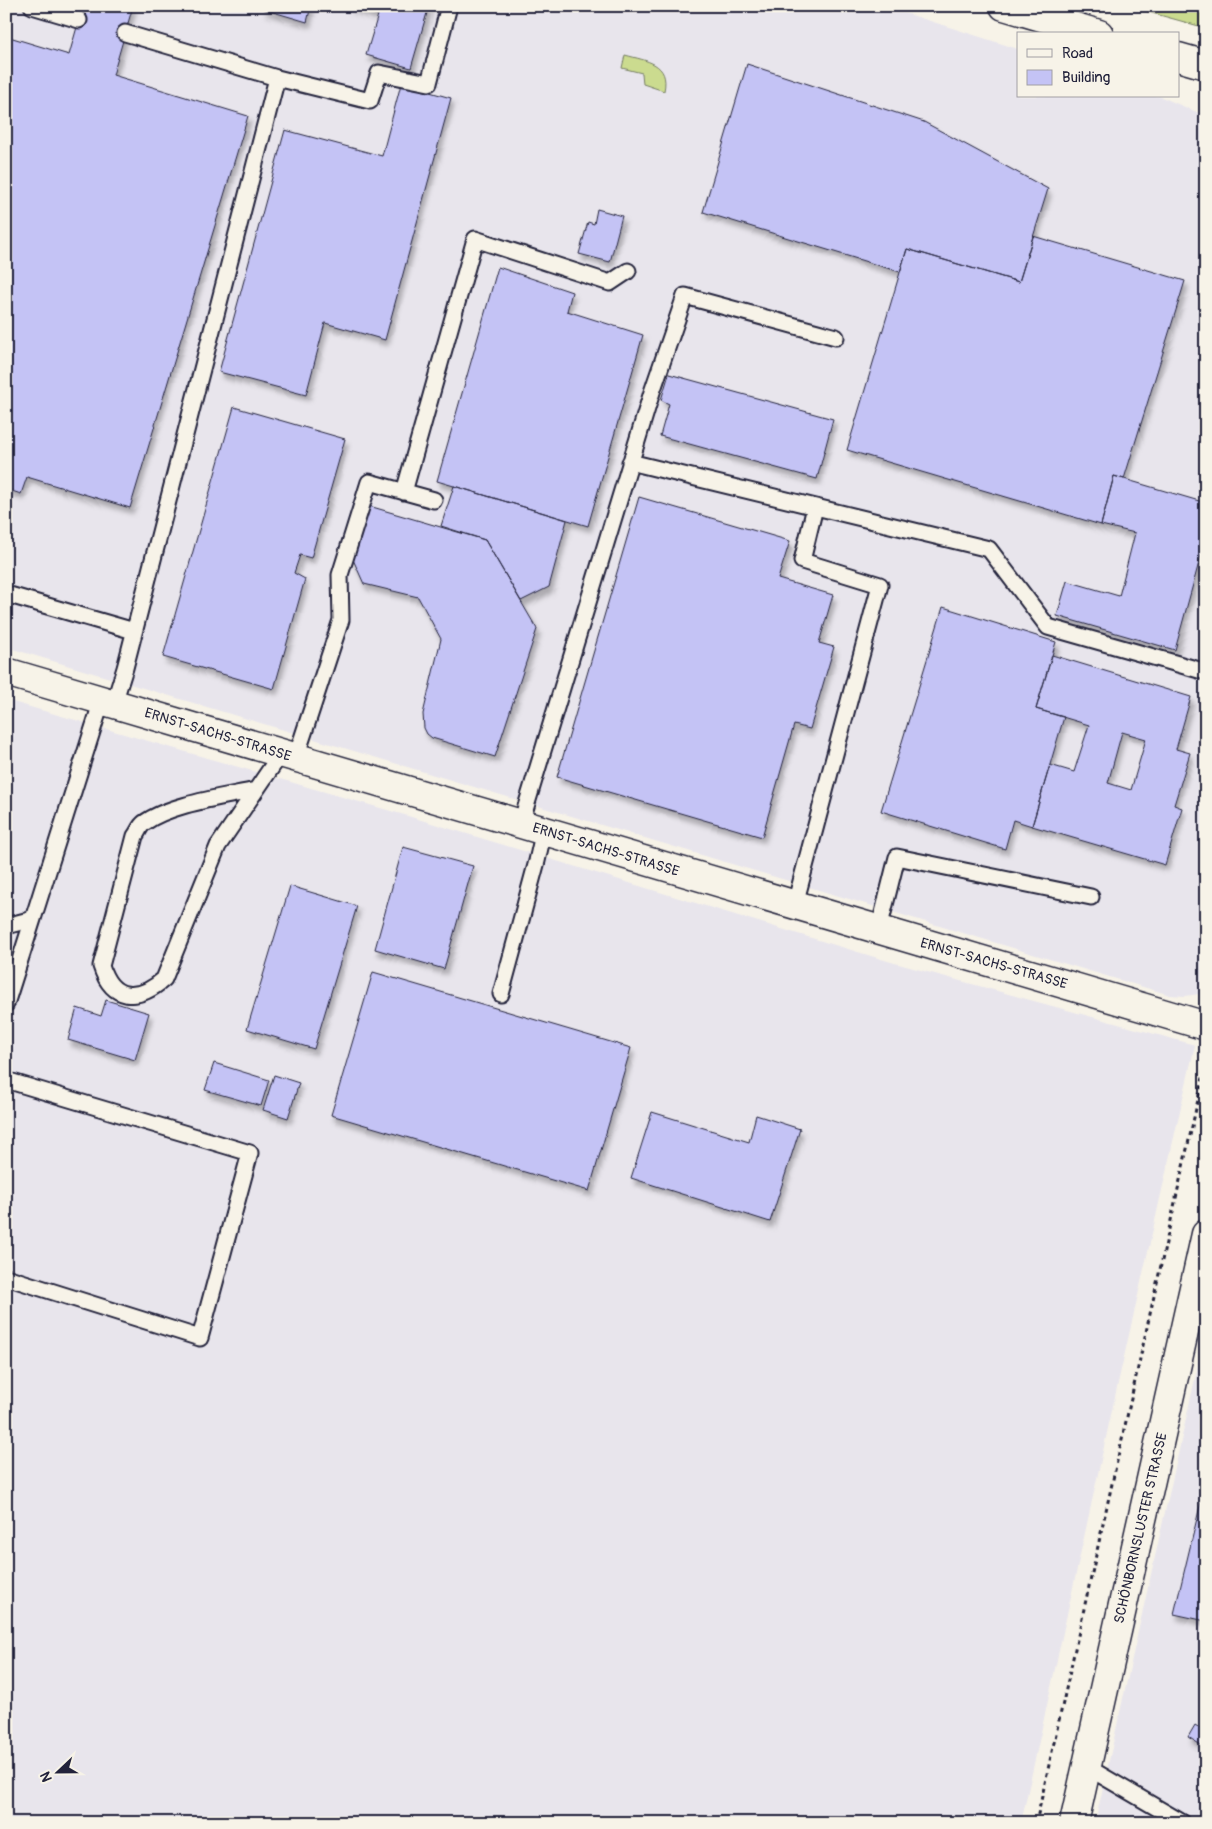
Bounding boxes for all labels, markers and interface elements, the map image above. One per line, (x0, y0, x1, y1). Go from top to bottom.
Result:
legend (1017, 32, 1180, 98)
text: Road (1062, 44, 1093, 63)
text: Building (1062, 68, 1110, 87)
street label: ERNST-SACHS-STRASSE (143, 704, 293, 765)
street label: ERNST-SACHS-STRASSE (531, 819, 681, 880)
street label: ERNST-SACHS-STRASSE (918, 934, 1069, 993)
street label: SCHÖNBORNSLUSTER STRASSE (1109, 1431, 1171, 1625)
north arrow (32, 1746, 82, 1796)
text: N (37, 1769, 56, 1784)

